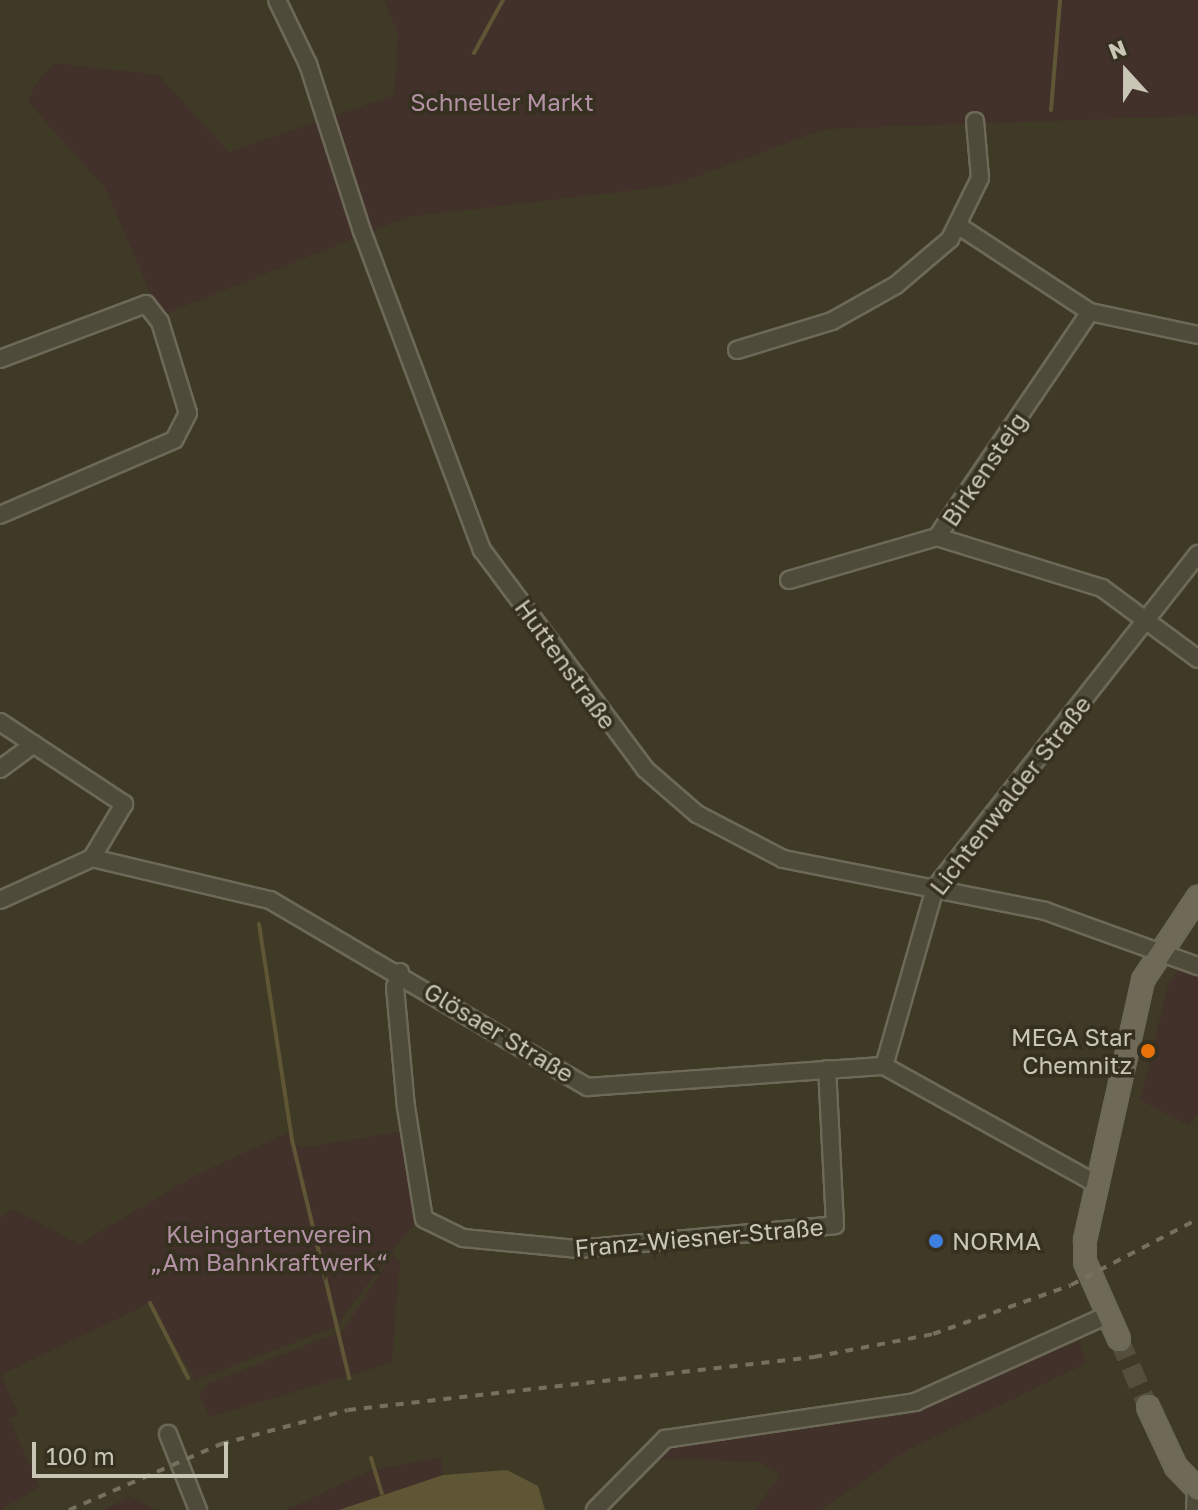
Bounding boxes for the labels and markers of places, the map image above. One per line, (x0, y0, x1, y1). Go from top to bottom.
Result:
place label: MEGA Star Chemnitz (1011, 1023, 1132, 1079)
marker: MEGA Star Chemnitz (1139, 1042, 1157, 1060)
place label: NORMA (952, 1227, 1041, 1255)
marker: NORMA (927, 1232, 945, 1250)

